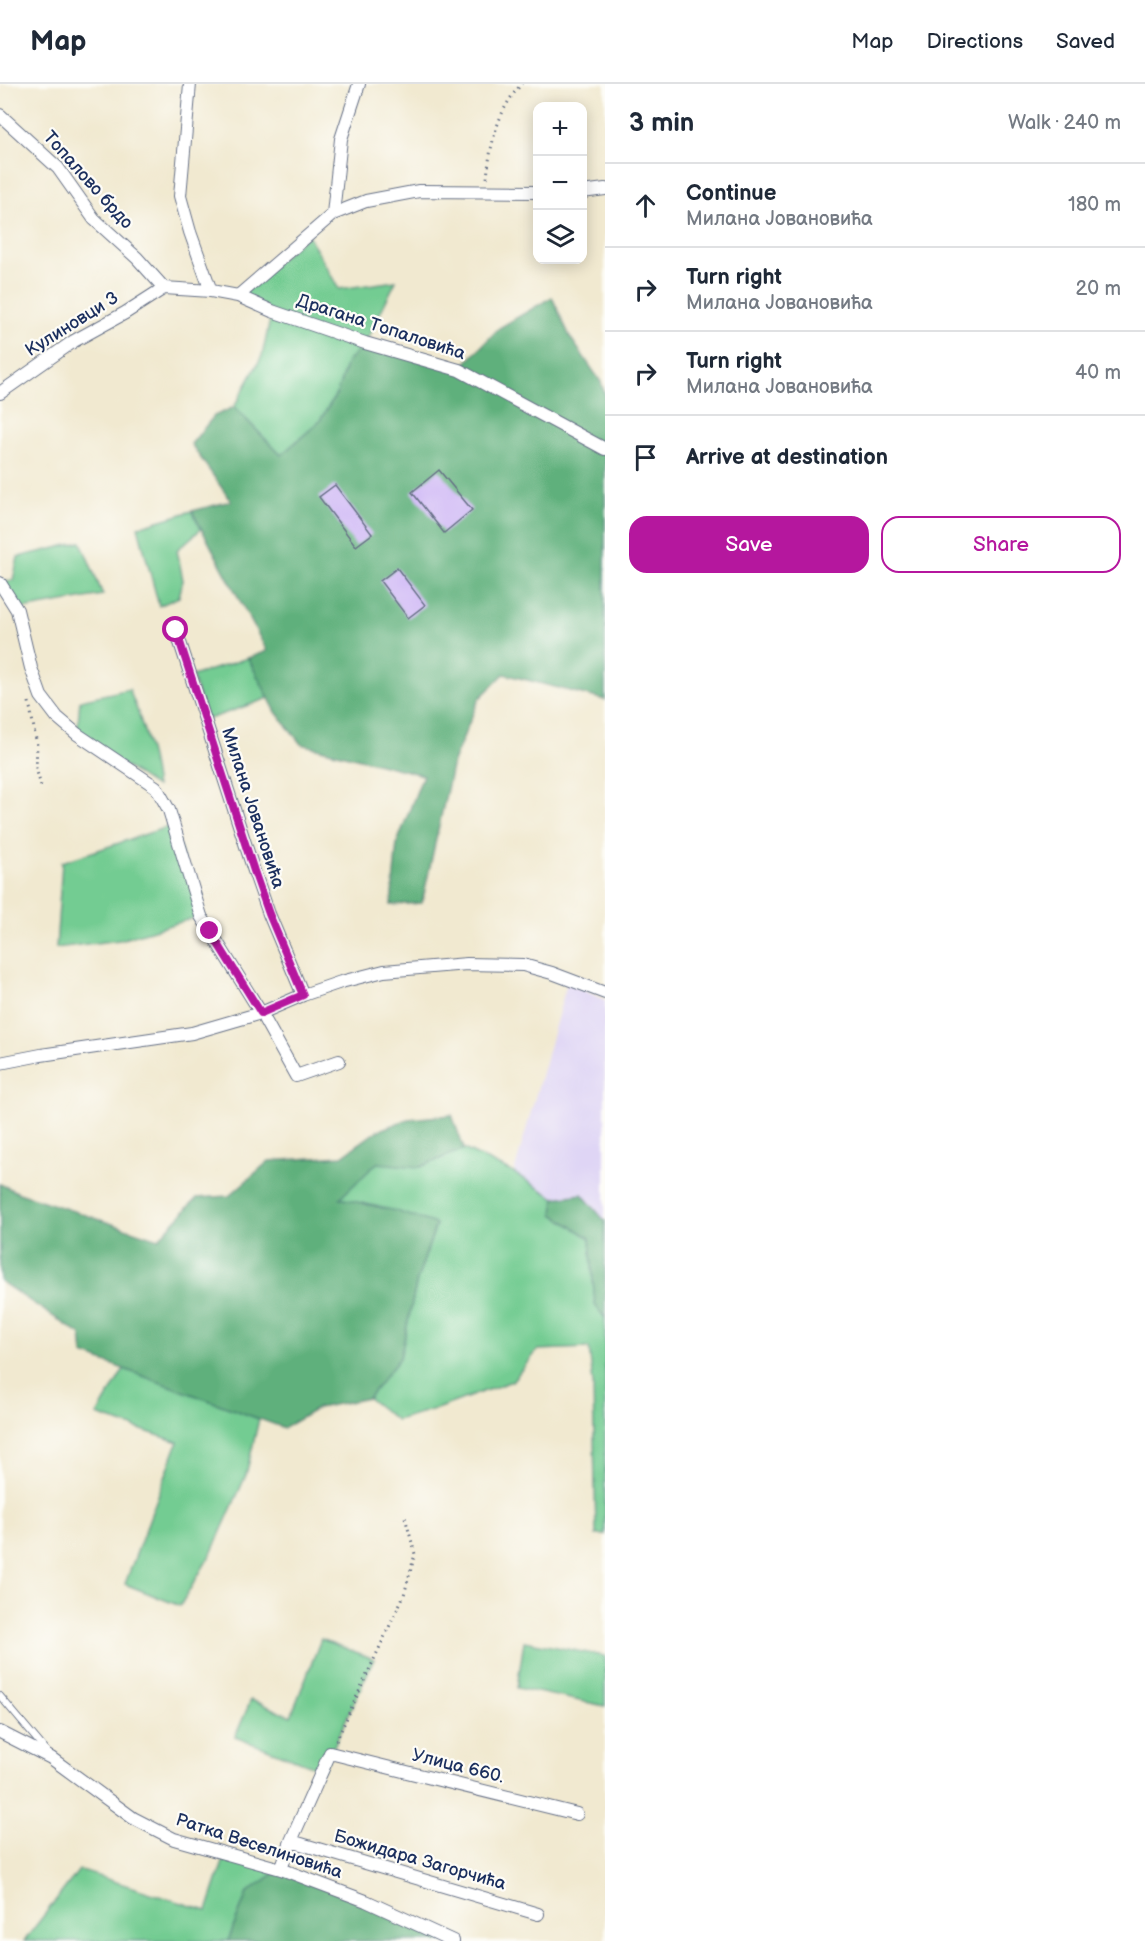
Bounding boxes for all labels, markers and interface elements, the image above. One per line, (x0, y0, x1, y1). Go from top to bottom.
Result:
text: Map (30, 25, 86, 58)
text: Map (851, 29, 894, 54)
text: Directions (927, 29, 1023, 54)
text: Saved (1056, 29, 1115, 54)
map controls (533, 102, 587, 264)
button: + (533, 102, 587, 156)
text: 3 min (629, 108, 694, 139)
text: Walk · 240 m (1008, 111, 1121, 135)
street label: Топалово брдо (39, 127, 137, 233)
button: − (533, 156, 587, 210)
text: Continue (686, 180, 776, 207)
icon: ahead (629, 189, 662, 222)
text: 180 m (1068, 193, 1121, 217)
text: Милана Јовановића (686, 207, 873, 231)
button: layers (533, 210, 587, 264)
text: Turn right (686, 264, 782, 291)
icon: right (629, 273, 662, 306)
text: 20 m (1076, 277, 1121, 301)
street label: Кулиновци 3 (22, 287, 122, 361)
street label: Драгана Топаловића (294, 290, 468, 364)
text: Милана Јовановића (686, 291, 873, 315)
text: Turn right (686, 348, 782, 375)
icon: right (629, 357, 662, 390)
text: 40 m (1075, 361, 1121, 385)
text: Милана Јовановића (686, 375, 873, 399)
icon: arrive (629, 441, 662, 474)
text: Arrive at destination (686, 444, 888, 471)
button: Save (629, 516, 869, 573)
button: Share (881, 516, 1121, 573)
route start (162, 616, 188, 642)
street label: Милана Јовановића (217, 725, 289, 892)
route end (196, 917, 222, 943)
street label: Улица 660. (410, 1744, 506, 1788)
street label: Ратка Веселиновића (173, 1809, 346, 1883)
street label: Божидара Загорчића (332, 1825, 509, 1895)

